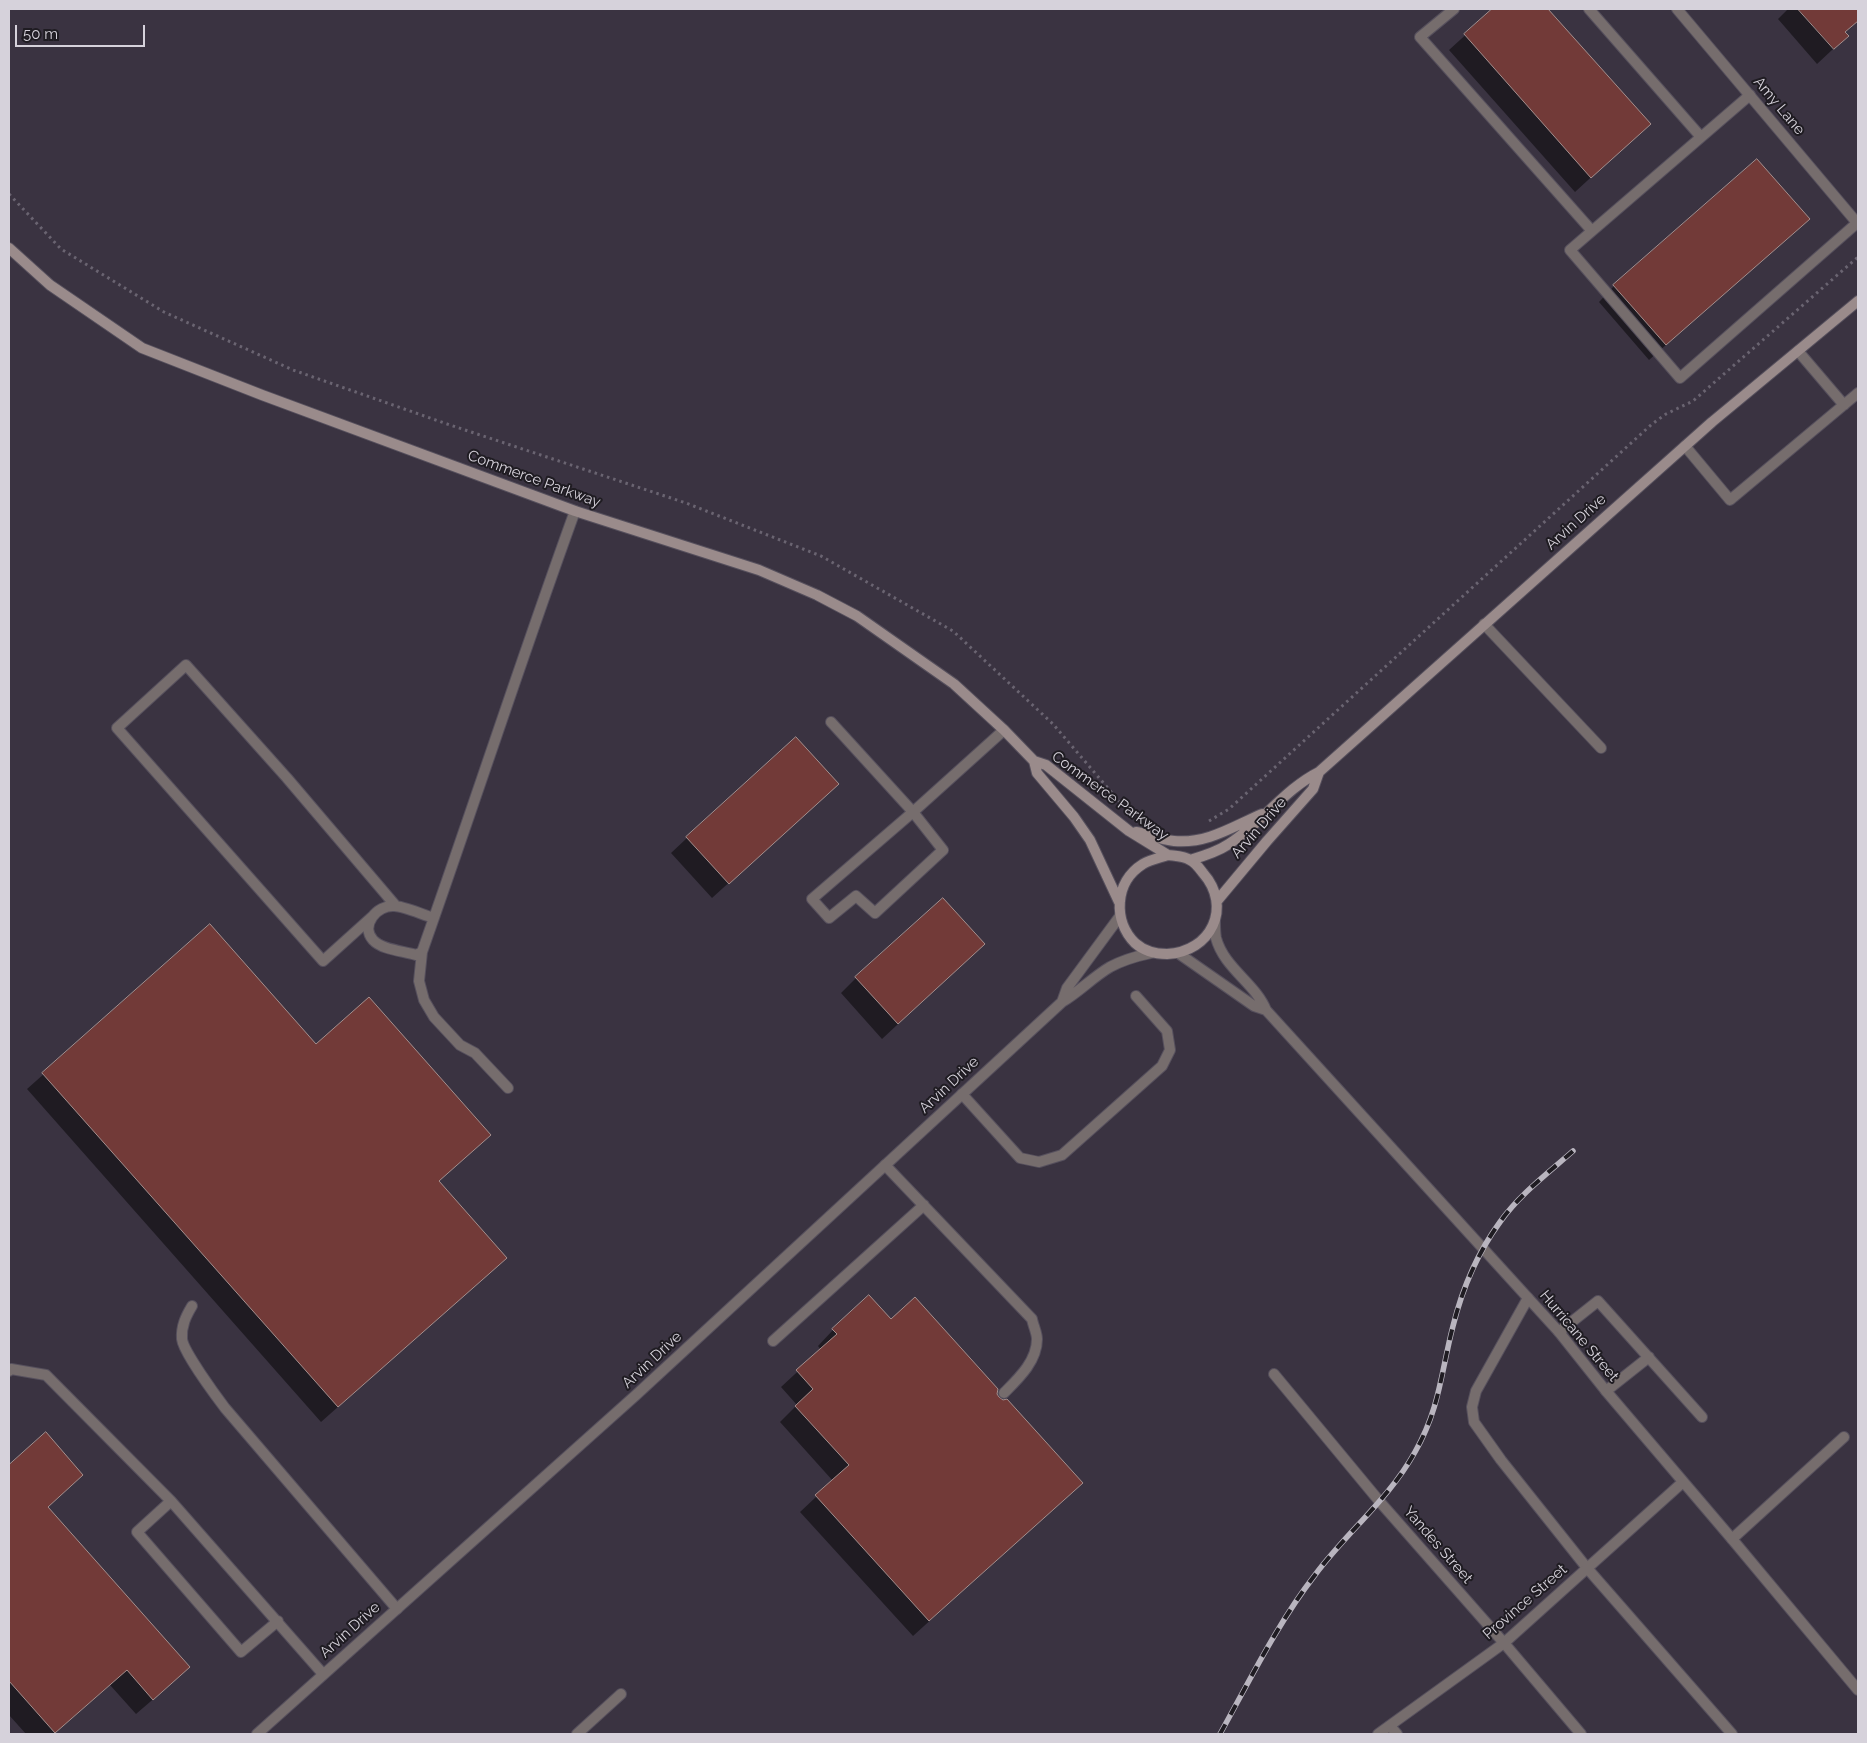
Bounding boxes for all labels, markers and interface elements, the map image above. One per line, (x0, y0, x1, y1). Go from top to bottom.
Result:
scale bar (18, 15, 148, 47)
text: 50 m (23, 25, 58, 43)
street label: Amy Lane (1750, 73, 1808, 139)
street label: Commerce Parkway (465, 447, 603, 511)
street label: Arvin Drive (1542, 490, 1610, 554)
street label: Commerce Parkway (1048, 748, 1172, 844)
street label: Arvin Drive (1228, 794, 1290, 862)
street label: Arvin Drive (915, 1053, 983, 1117)
street label: Hurricane Street (1536, 1287, 1622, 1385)
street label: Arvin Drive (618, 1328, 686, 1392)
street label: Yandes Street (1400, 1503, 1476, 1587)
street label: Province Street (1479, 1561, 1571, 1643)
street label: Arvin Drive (316, 1598, 384, 1662)

